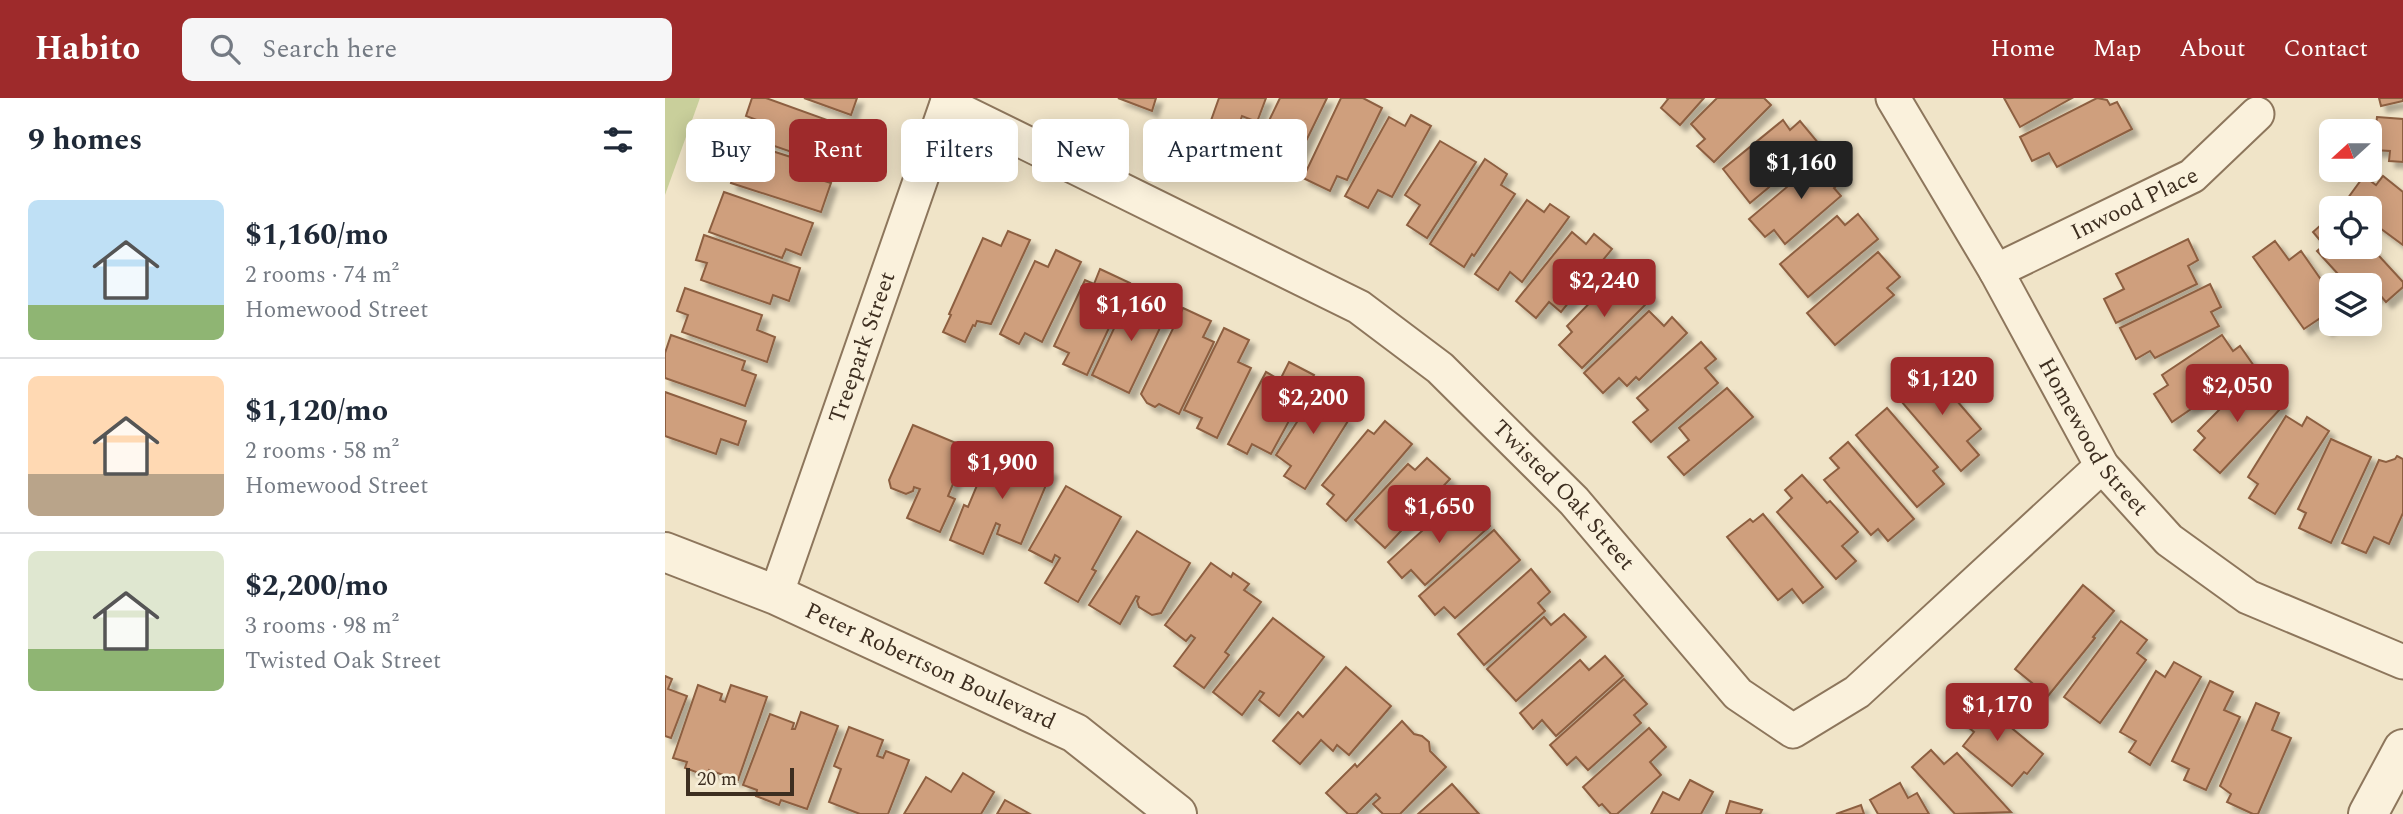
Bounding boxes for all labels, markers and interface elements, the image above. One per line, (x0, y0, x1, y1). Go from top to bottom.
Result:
search box (182, 18, 672, 81)
text: Habito (35, 24, 140, 74)
text: Search here (262, 29, 397, 69)
icon: search (206, 30, 244, 68)
text: Home (1990, 31, 2055, 67)
text: Map (2093, 31, 2141, 67)
text: About (2179, 31, 2245, 67)
text: Contact (2283, 31, 2368, 67)
text: 9 homes (28, 117, 142, 163)
chip: Buy (686, 119, 775, 182)
chip: Rent (789, 119, 887, 182)
chip: Filters (901, 119, 1018, 182)
chip: New (1032, 119, 1129, 182)
chip: Apartment (1143, 119, 1307, 182)
north arrow (2319, 119, 2382, 182)
map controls (2319, 119, 2382, 336)
icon: filters (599, 121, 637, 159)
pin: $1,160 (1744, 141, 1858, 201)
text: $1,160 (1766, 146, 1836, 181)
street label: Inwood Place (2065, 158, 2204, 250)
button: locate (2319, 196, 2382, 259)
text: $1,160/mo (245, 212, 388, 258)
icon: home (84, 228, 168, 312)
text: 2 rooms · 74 m² (245, 258, 399, 293)
pin: $2,240 (1547, 260, 1661, 319)
text: $2,240 (1569, 264, 1639, 299)
street label: Treepark Street (820, 267, 905, 428)
button: layers (2319, 273, 2382, 336)
pin: $1,160 (1074, 284, 1188, 343)
text: $1,160 (1096, 288, 1166, 323)
text: Homewood Street (245, 293, 428, 328)
street label: Homewood Street (2029, 351, 2157, 524)
pin: $1,120 (1885, 358, 1999, 417)
text: $1,120 (1907, 362, 1977, 397)
pin: $2,050 (2180, 364, 2294, 424)
text: $2,050 (2202, 369, 2272, 404)
pin: $2,200 (1256, 376, 1370, 436)
text: $2,200 (1278, 381, 1348, 416)
text: $1,120/mo (245, 388, 388, 434)
icon: home (84, 404, 168, 488)
street label: Twisted Oak Street (1484, 411, 1643, 578)
text: 2 rooms · 58 m² (245, 434, 399, 469)
pin: $1,900 (945, 442, 1059, 501)
text: $1,900 (967, 446, 1037, 481)
text: Homewood Street (245, 469, 428, 504)
pin: $1,650 (1382, 486, 1496, 545)
text: $1,650 (1404, 490, 1474, 525)
text: $2,200/mo (245, 563, 388, 609)
icon: home (84, 579, 168, 663)
street label: Peter Robertson Boulevard (799, 593, 1062, 739)
text: 3 rooms · 98 m² (245, 609, 399, 644)
text: Twisted Oak Street (245, 644, 441, 679)
pin: $1,170 (1940, 684, 2054, 743)
text: $1,170 (1962, 688, 2032, 723)
scale bar (686, 765, 795, 797)
text: 20 m (697, 765, 737, 794)

